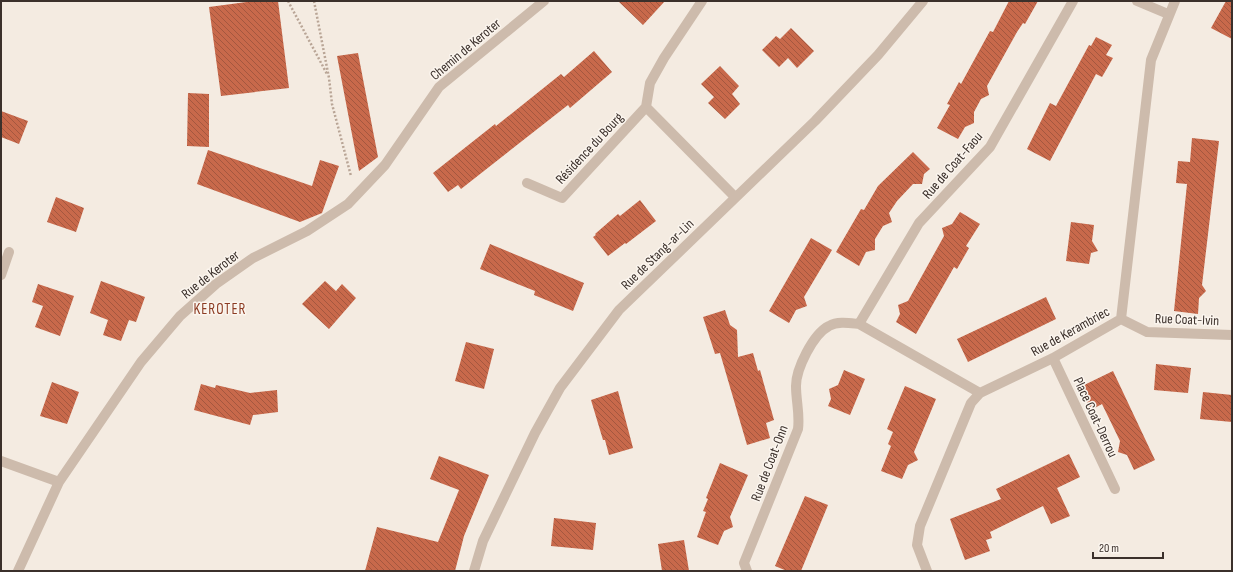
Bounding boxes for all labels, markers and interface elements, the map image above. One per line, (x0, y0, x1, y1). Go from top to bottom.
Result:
street label: Chemin de Keroter (427, 15, 504, 84)
street label: Résidence du Bourg (552, 109, 627, 188)
street label: Rue de Coat-Faou (919, 128, 986, 202)
street label: Rue de Stang-ar-Lin (617, 215, 697, 293)
street label: Rue de Keroter (178, 246, 243, 302)
district label: KEROTER (193, 300, 247, 319)
street label: Rue de Kerambriec (1028, 303, 1113, 360)
street label: Rue Coat-Ivin (1155, 310, 1219, 329)
street label: Place Coat-Derrou (1070, 374, 1122, 460)
street label: Rue de Coat-Onn (747, 423, 792, 504)
scale bar (1093, 534, 1163, 560)
text: 20 m (1099, 541, 1119, 556)

